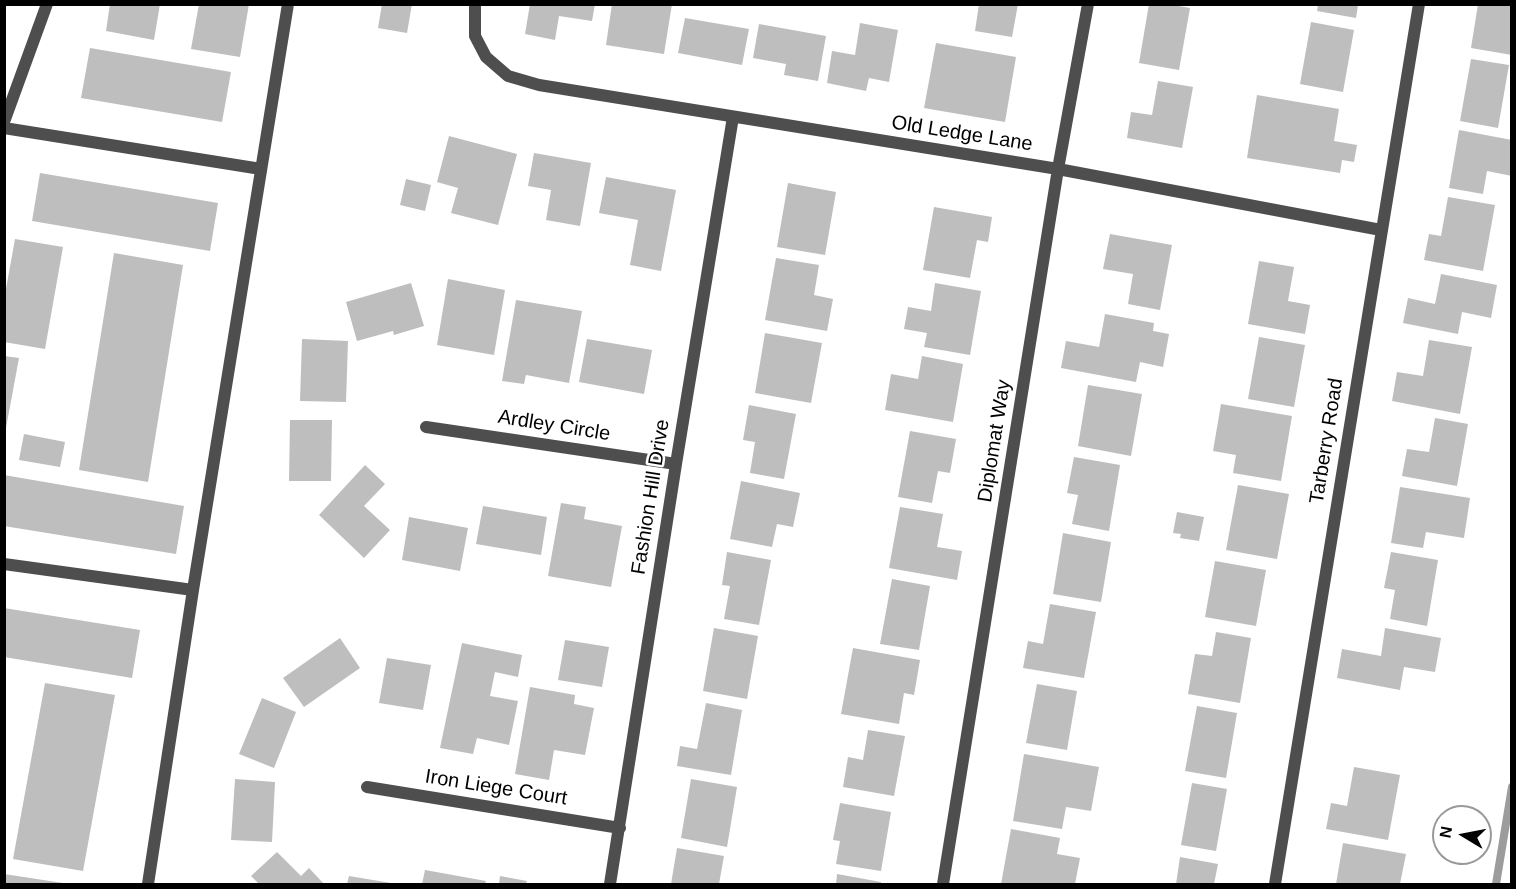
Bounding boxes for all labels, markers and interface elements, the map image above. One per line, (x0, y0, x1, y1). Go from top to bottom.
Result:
street label: Old Ledge Lane (890, 111, 1034, 157)
street label: Tarberry Road (1305, 377, 1349, 505)
street label: Diplomat Way (973, 378, 1017, 504)
street label: Ardley Circle (496, 405, 612, 447)
street label: Fashion Hill Drive (627, 418, 675, 576)
street label: Iron Liege Court (423, 765, 569, 811)
north arrow (1432, 805, 1492, 865)
text: N (1436, 825, 1455, 839)

